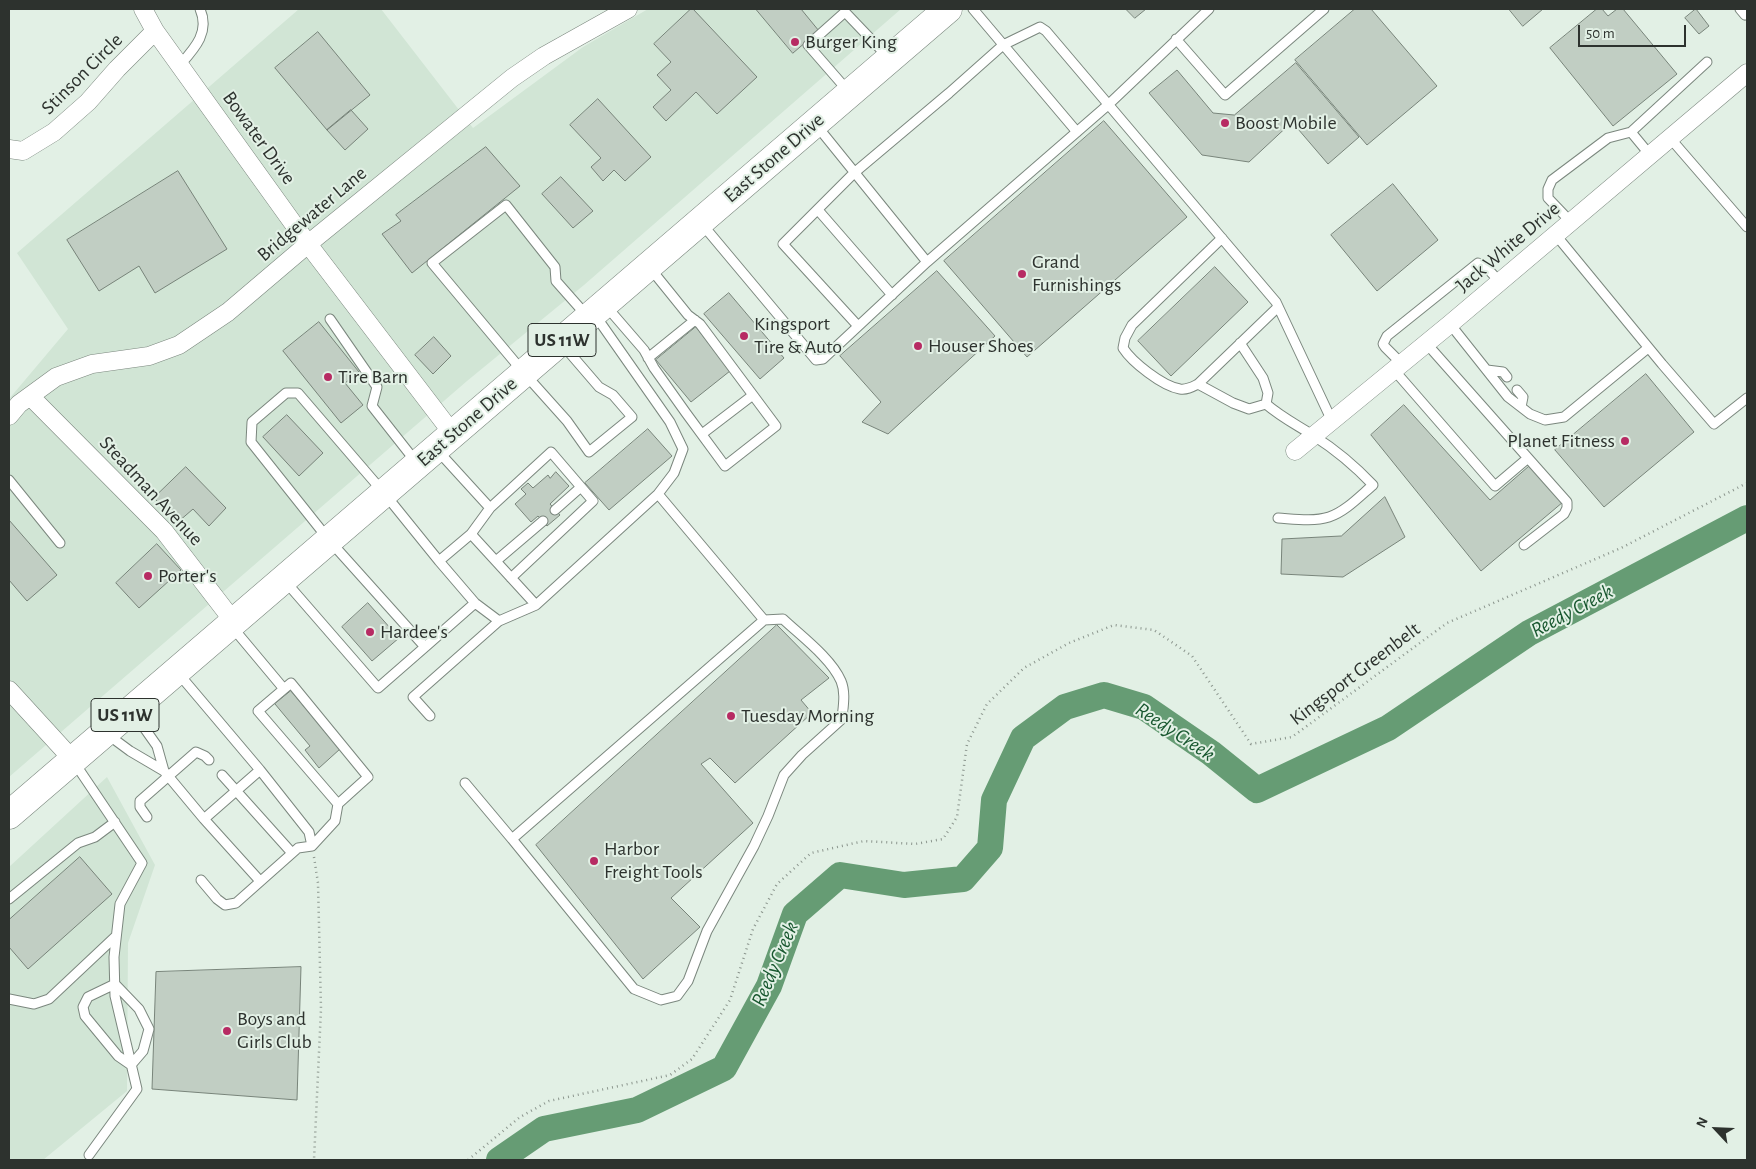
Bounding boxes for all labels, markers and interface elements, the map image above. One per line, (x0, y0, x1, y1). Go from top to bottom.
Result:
scale bar (1581, 15, 1688, 47)
text: 50 m (1586, 26, 1615, 41)
street label: Stinson Circle (36, 28, 128, 120)
place label: Burger King (805, 30, 897, 54)
marker: Burger King (789, 36, 801, 48)
street label: Bowater Drive (217, 87, 301, 189)
street label: East Stone Drive (719, 108, 829, 208)
place label: Boost Mobile (1235, 111, 1337, 135)
marker: Boost Mobile (1219, 117, 1231, 129)
street label: Bridgewater Lane (252, 161, 372, 267)
street label: Jack White Drive (1451, 197, 1565, 297)
place label: Grand Furnishings (1032, 250, 1121, 297)
marker: Grand Furnishings (1016, 268, 1028, 280)
place label: Kingsport Tire & Auto (754, 312, 842, 359)
road number: US 11W (528, 324, 596, 356)
marker: Kingsport Tire & Auto (738, 330, 750, 342)
place label: Houser Shoes (928, 334, 1034, 358)
marker: Houser Shoes (912, 340, 924, 352)
place label: Tire Barn (338, 365, 408, 389)
marker: Tire Barn (322, 371, 334, 383)
street label: East Stone Drive (412, 372, 522, 472)
place label: Planet Fitness (1507, 429, 1615, 453)
street label: Steadman Avenue (94, 431, 208, 551)
marker: Planet Fitness (1619, 435, 1631, 447)
place label: Porter's (158, 564, 217, 588)
marker: Porter's (142, 570, 154, 582)
water label: Reedy Creek (1527, 579, 1617, 643)
street label: Kingsport Greenbelt (1285, 617, 1425, 731)
place label: Hardee's (380, 620, 448, 644)
marker: Hardee's (364, 626, 376, 638)
water label: Reedy Creek (1131, 697, 1219, 767)
road number: US 11W (91, 698, 159, 732)
place label: Tuesday Morning (741, 704, 874, 728)
marker: Tuesday Morning (725, 710, 737, 722)
place label: Harbor Freight Tools (604, 837, 703, 884)
marker: Harbor Freight Tools (588, 855, 600, 867)
water label: Reedy Creek (746, 918, 804, 1010)
place label: Boys and Girls Club (237, 1007, 312, 1054)
marker: Boys and Girls Club (221, 1025, 233, 1037)
north arrow (1691, 1104, 1741, 1154)
text: N (1694, 1115, 1711, 1130)

